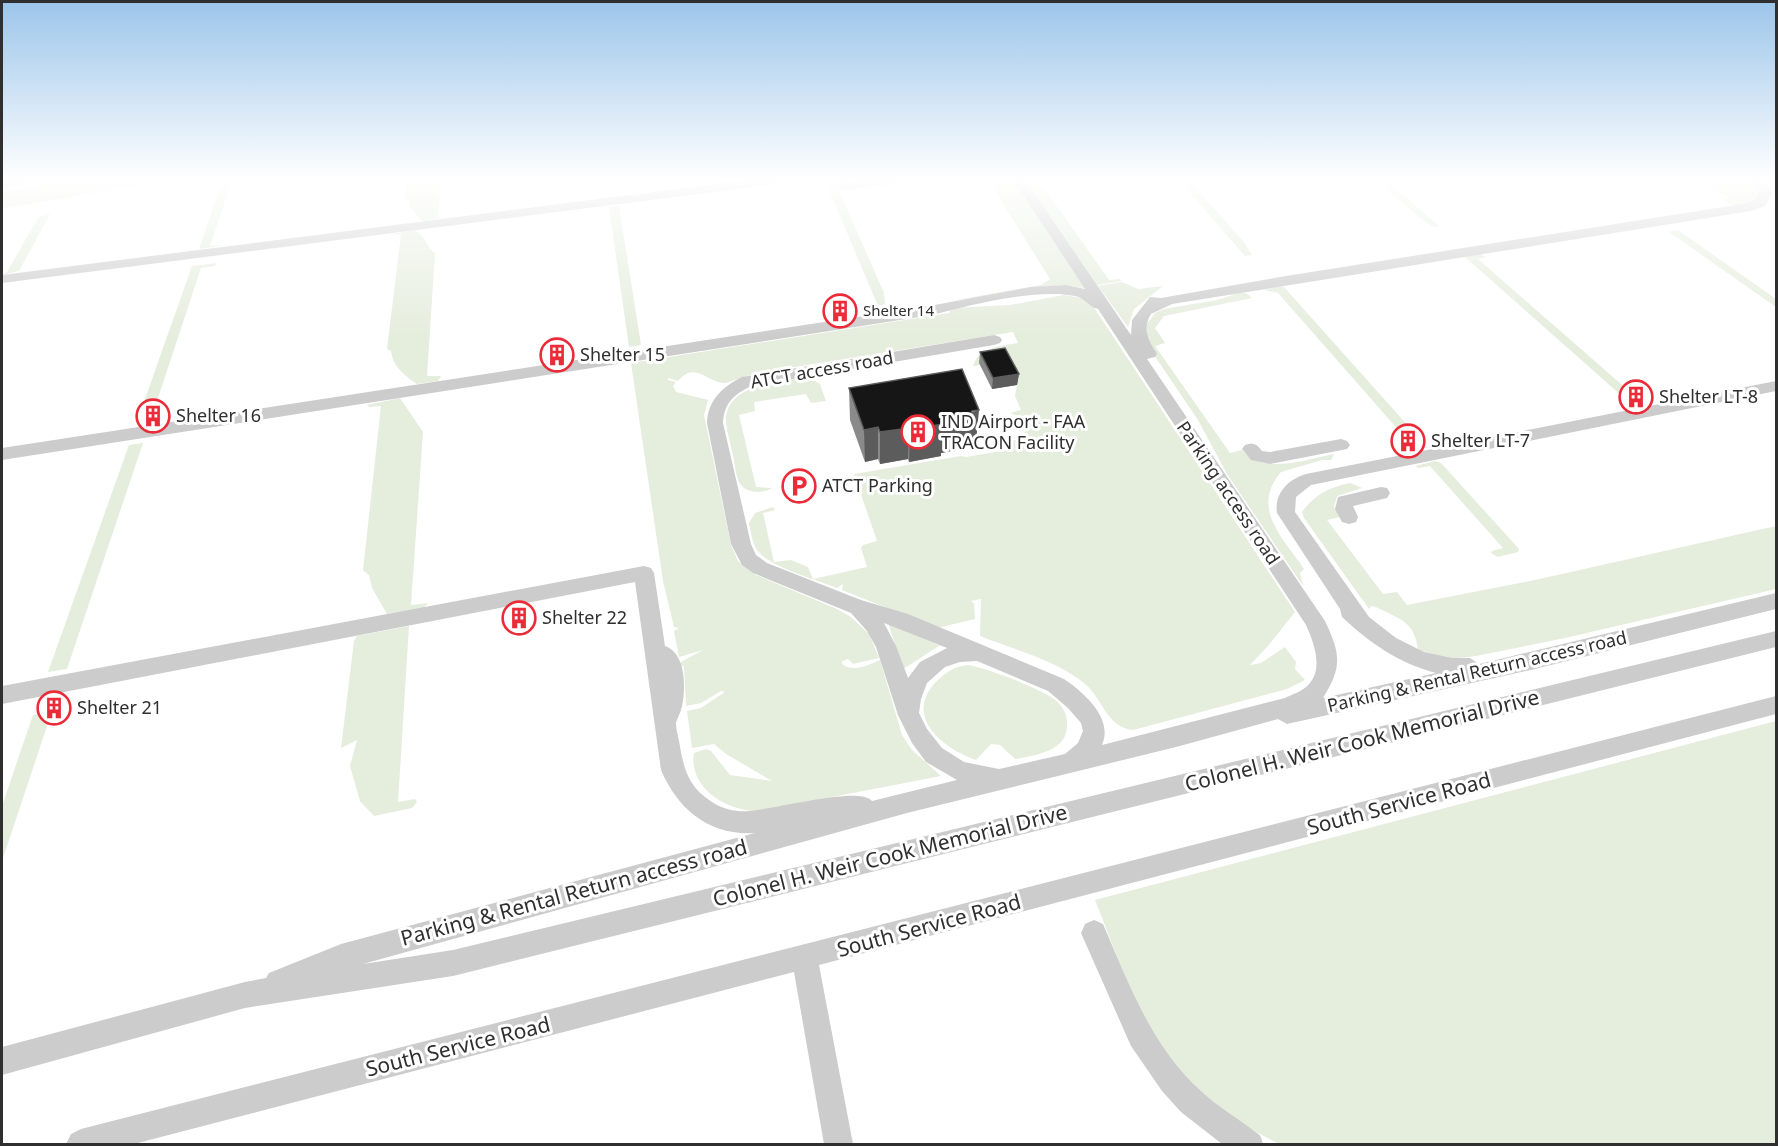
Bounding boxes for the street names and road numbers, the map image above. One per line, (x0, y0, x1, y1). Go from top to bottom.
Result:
street label: ATCT access road (749, 345, 895, 393)
street label: Parking access road (1172, 416, 1286, 569)
street label: Parking & Rental Return access road (1325, 625, 1629, 717)
street label: Colonel H. Weir Cook Memorial Drive (1182, 682, 1542, 798)
street label: South Service Road (1304, 765, 1494, 841)
street label: Colonel H. Weir Cook Memorial Drive (710, 797, 1070, 913)
street label: Parking & Rental Return access road (397, 832, 750, 952)
street label: South Service Road (834, 887, 1024, 963)
street label: South Service Road (363, 1010, 553, 1083)

